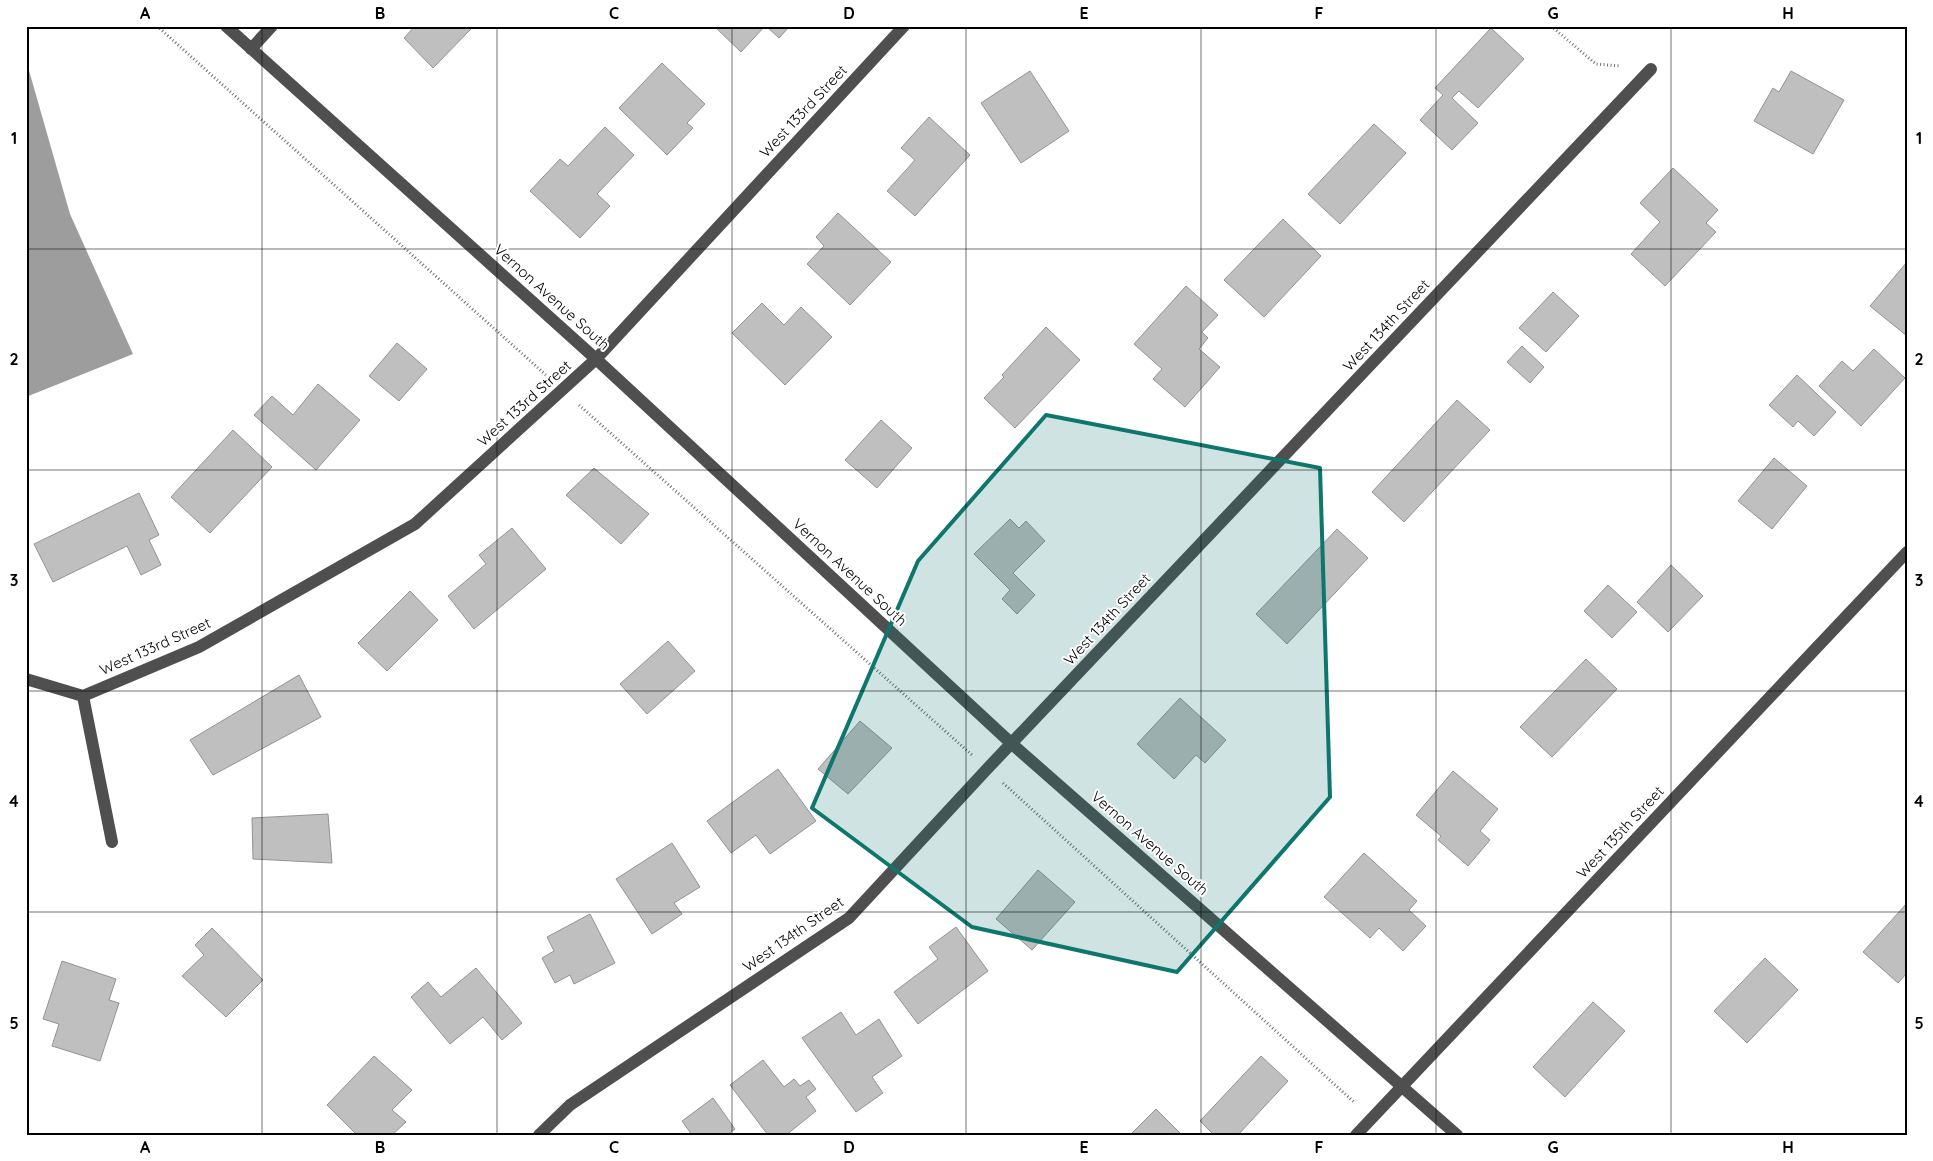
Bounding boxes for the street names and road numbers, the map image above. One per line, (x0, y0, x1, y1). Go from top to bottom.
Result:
street label: West 133rd Street (755, 61, 851, 161)
street label: Vernon Avenue South (490, 240, 614, 354)
street label: West 134th Street (1338, 275, 1434, 375)
street label: West 133rd Street (473, 356, 575, 450)
street label: Vernon Avenue South (789, 514, 911, 630)
street label: West 134th Street (1059, 569, 1155, 669)
street label: West 133rd Street (96, 613, 214, 679)
street label: West 135th Street (1572, 782, 1668, 882)
street label: Vernon Avenue South (1087, 787, 1213, 899)
street label: West 134th Street (739, 892, 847, 976)

